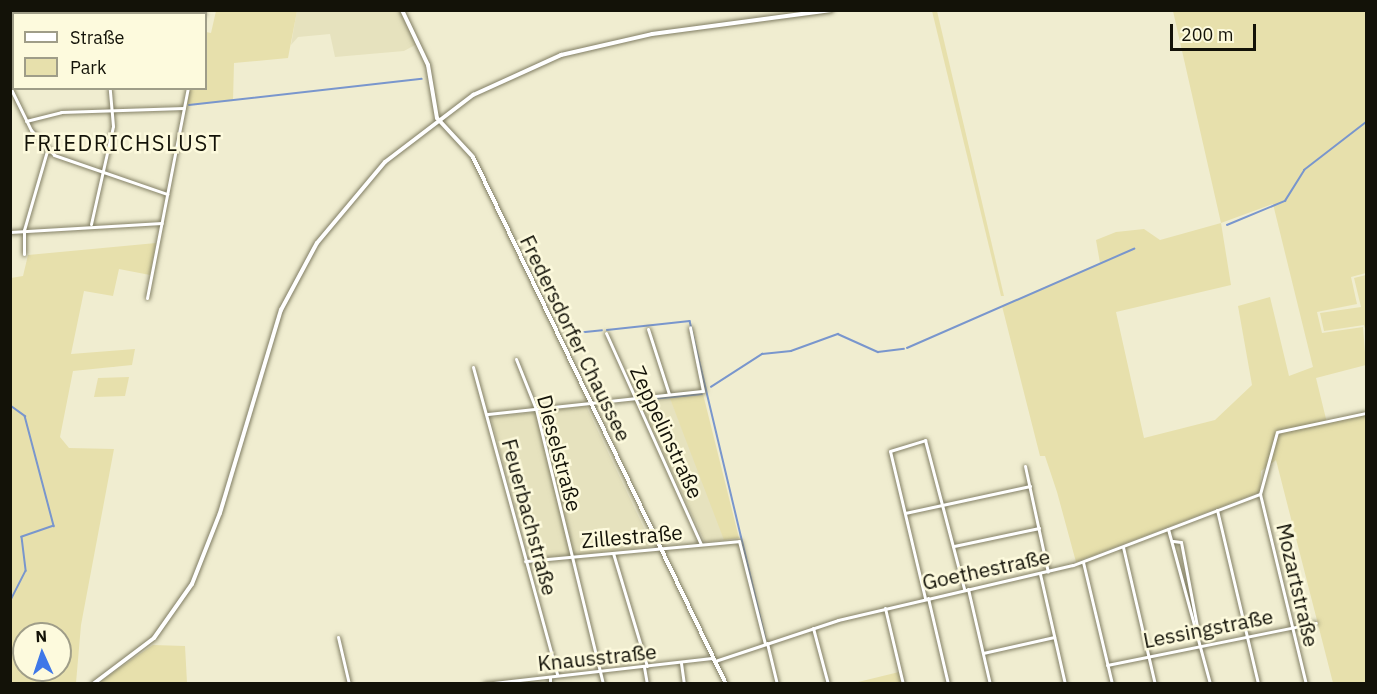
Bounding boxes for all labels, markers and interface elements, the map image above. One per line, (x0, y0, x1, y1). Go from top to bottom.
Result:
legend (12, 12, 207, 90)
scale bar (1173, 12, 1258, 50)
text: 200 m (1181, 23, 1233, 46)
text: Straße (70, 26, 124, 49)
text: Park (70, 56, 106, 79)
district label: FRIEDRICHSLUST (23, 130, 223, 156)
street label: Fredersdorfer Chaussee (515, 231, 637, 445)
street label: Zeppelinstraße (625, 362, 709, 502)
street label: Dieselstraße (532, 392, 588, 514)
street label: Feuerbachstraße (497, 436, 563, 598)
street label: Zillestraße (580, 519, 684, 553)
street label: Mozartstraße (1272, 521, 1324, 649)
street label: Goethestraße (920, 543, 1052, 595)
street label: Lessingstraße (1141, 603, 1275, 653)
north arrow (12, 622, 72, 682)
text: N (35, 626, 47, 646)
street label: Knausstraße (536, 638, 658, 676)

